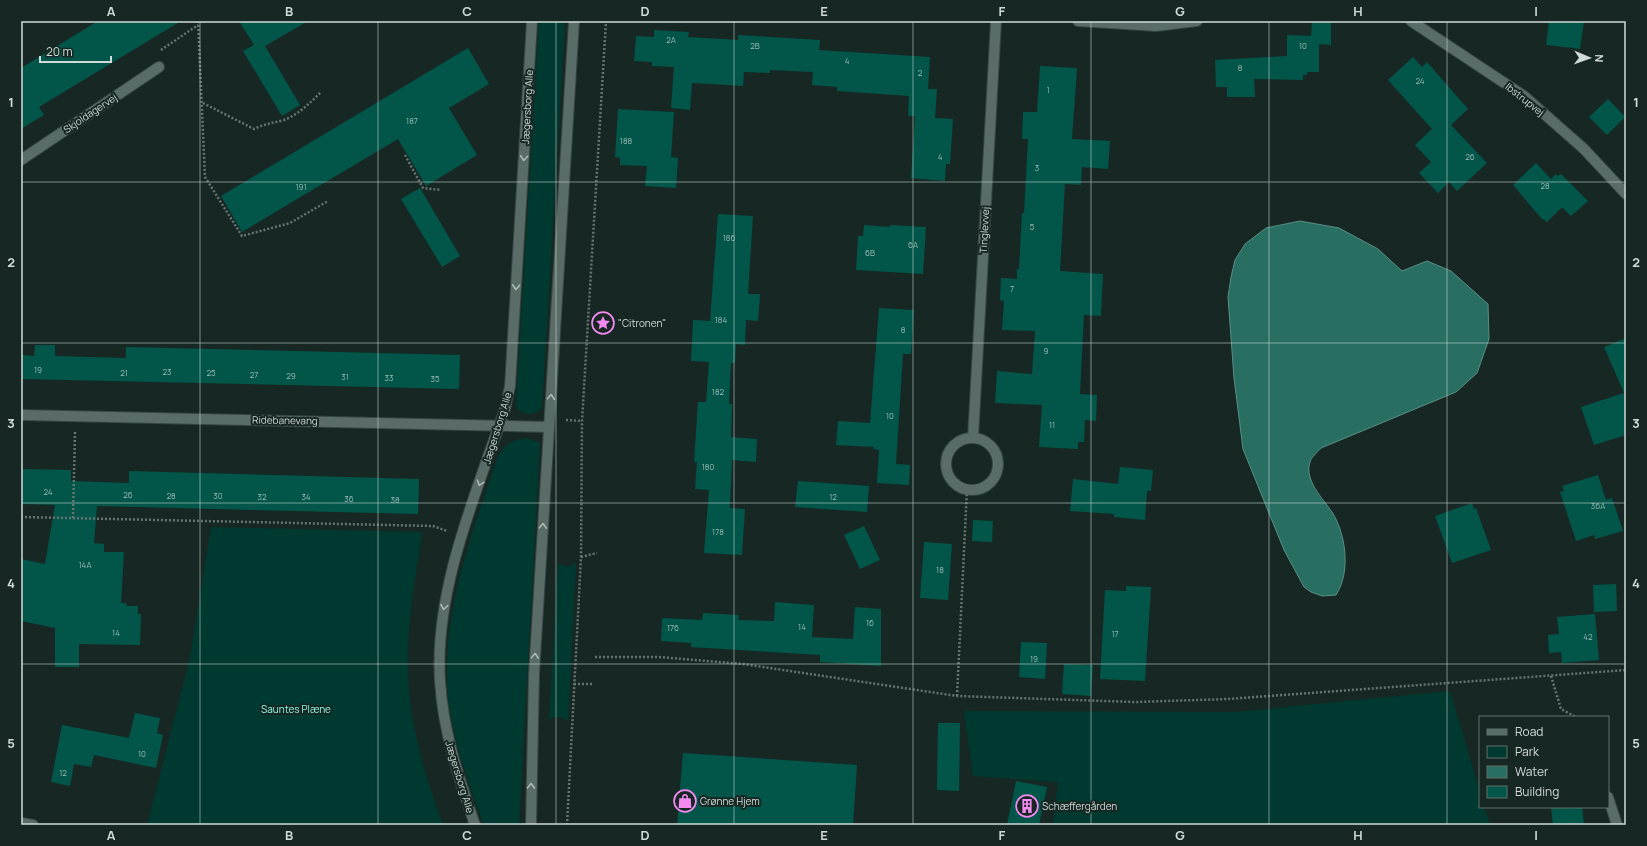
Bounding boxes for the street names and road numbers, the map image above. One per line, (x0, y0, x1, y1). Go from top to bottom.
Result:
street label: Jægersborg Alle (518, 69, 536, 145)
street label: Ibstrupvej (1503, 79, 1547, 119)
street label: Skjoldagervej (60, 90, 120, 136)
street label: Tinglevvej (976, 206, 992, 254)
street label: Jægersborg Alle (479, 390, 515, 466)
street label: Ridebanevang (252, 412, 318, 428)
street label: Jægersborg Alle (442, 739, 478, 815)

